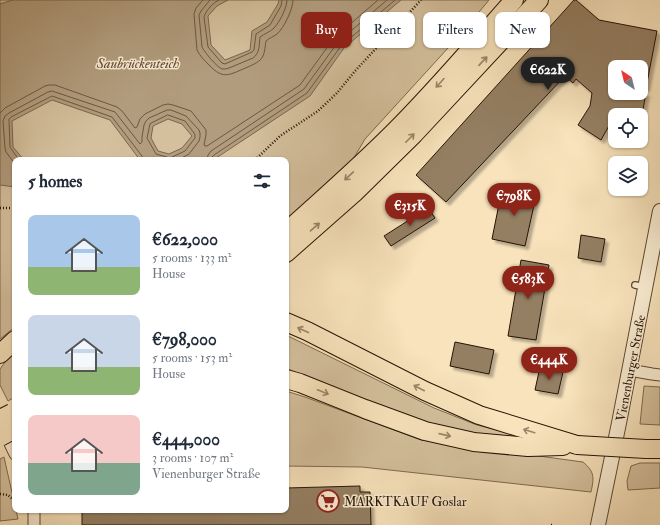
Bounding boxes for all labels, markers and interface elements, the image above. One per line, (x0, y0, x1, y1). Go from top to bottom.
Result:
chip: Buy (301, 12, 352, 48)
chip: Rent (360, 12, 415, 48)
chip: Filters (423, 12, 487, 48)
chip: New (495, 12, 550, 48)
water label: Saubrückenteich (96, 55, 179, 72)
one-way arrow (478, 56, 487, 66)
pin: €622K (520, 57, 576, 91)
north arrow (608, 60, 648, 100)
map controls (608, 60, 648, 196)
text: €622K (530, 62, 566, 78)
one-way arrow (435, 78, 445, 88)
button: locate (608, 108, 648, 148)
one-way arrow (405, 133, 415, 143)
button: layers (608, 156, 648, 196)
icon: filters (251, 170, 273, 192)
text: 5 homes (28, 171, 82, 192)
one-way arrow (344, 171, 354, 181)
pin: €798K (486, 183, 542, 217)
text: €798K (496, 188, 532, 204)
pin: €315K (382, 193, 438, 227)
text: €315K (394, 198, 426, 214)
one-way arrow (310, 223, 321, 232)
text: €622,000 (152, 229, 218, 250)
icon: home (60, 231, 108, 279)
text: 5 rooms · 133 m² (152, 250, 231, 266)
text: House (152, 266, 185, 282)
pin: €583K (500, 266, 556, 300)
text: €583K (511, 271, 545, 287)
street label: Vienenburger Straße (613, 313, 649, 423)
one-way arrow (298, 326, 310, 333)
text: €798,000 (152, 329, 217, 350)
icon: home (60, 331, 108, 379)
pin: €444K (521, 347, 577, 381)
text: 5 rooms · 153 m² (152, 350, 232, 366)
text: €444K (530, 352, 568, 368)
text: House (152, 366, 185, 382)
one-way arrow (414, 384, 426, 392)
one-way arrow (316, 389, 328, 397)
one-way arrow (523, 427, 536, 434)
text: €444,000 (152, 429, 220, 450)
icon: home (60, 431, 108, 479)
one-way arrow (438, 432, 451, 440)
text: 3 rooms · 107 m² (152, 450, 233, 466)
text: Vienenburger Straße (152, 466, 260, 482)
supermarket icon: MARKTKAUF Goslar (315, 488, 341, 514)
place label: MARKTKAUF Goslar (344, 494, 467, 510)

